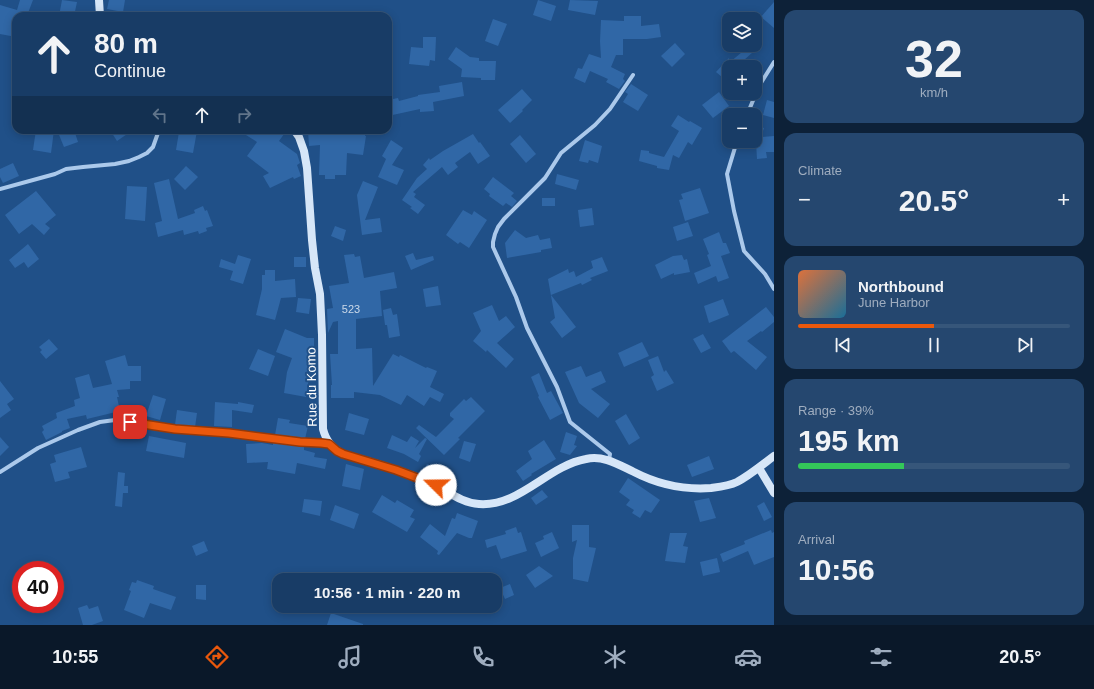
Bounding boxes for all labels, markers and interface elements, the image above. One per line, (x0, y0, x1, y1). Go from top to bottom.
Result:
map controls (722, 12, 762, 148)
button: layers (722, 12, 762, 52)
icon: ahead (28, 28, 80, 80)
text: 80 m (94, 28, 158, 59)
text: 32 (905, 30, 963, 88)
button: + (722, 60, 762, 100)
text: Continue (94, 61, 166, 81)
text: km/h (920, 85, 948, 100)
icon: left (149, 104, 171, 126)
icon: ahead (191, 104, 213, 126)
icon: right (233, 104, 255, 126)
button: − (722, 108, 762, 148)
text: Climate (798, 163, 842, 178)
text: 20.5° (899, 184, 969, 217)
text: − (798, 187, 811, 212)
text: + (1057, 187, 1070, 212)
text: Northbound (858, 278, 944, 295)
text: June Harbor (858, 295, 930, 310)
house number: 523 (342, 303, 360, 315)
icon: previous (832, 334, 854, 356)
icon: pause (923, 334, 945, 356)
icon: next (1014, 334, 1036, 356)
street label: Rue du Komo (303, 347, 320, 427)
text: Range · 39% (798, 403, 874, 418)
pin (113, 405, 147, 439)
icon: arrive (119, 411, 141, 433)
text: 195 km (798, 424, 900, 457)
position arrow (415, 464, 457, 506)
text: Arrival (798, 532, 835, 547)
text: 10:56 (798, 553, 875, 586)
speed limit sign: 40 (12, 561, 64, 613)
text: 10:56 · 1 min · 220 m (314, 584, 460, 601)
icon: directions (203, 643, 231, 671)
icon: music (336, 643, 364, 671)
icon: phone (469, 643, 497, 671)
icon: climate (601, 643, 629, 671)
icon: car (734, 643, 762, 671)
icon: filters (867, 643, 895, 671)
text: 10:55 (52, 647, 98, 667)
text: 20.5° (999, 647, 1042, 667)

